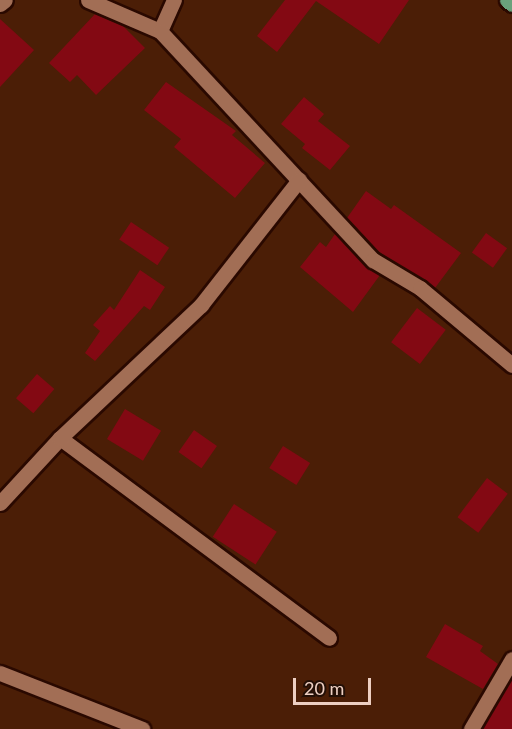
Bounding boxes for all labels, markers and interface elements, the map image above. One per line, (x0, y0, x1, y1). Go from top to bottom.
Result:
scale bar (296, 666, 374, 704)
text: 20 m (304, 677, 344, 699)

